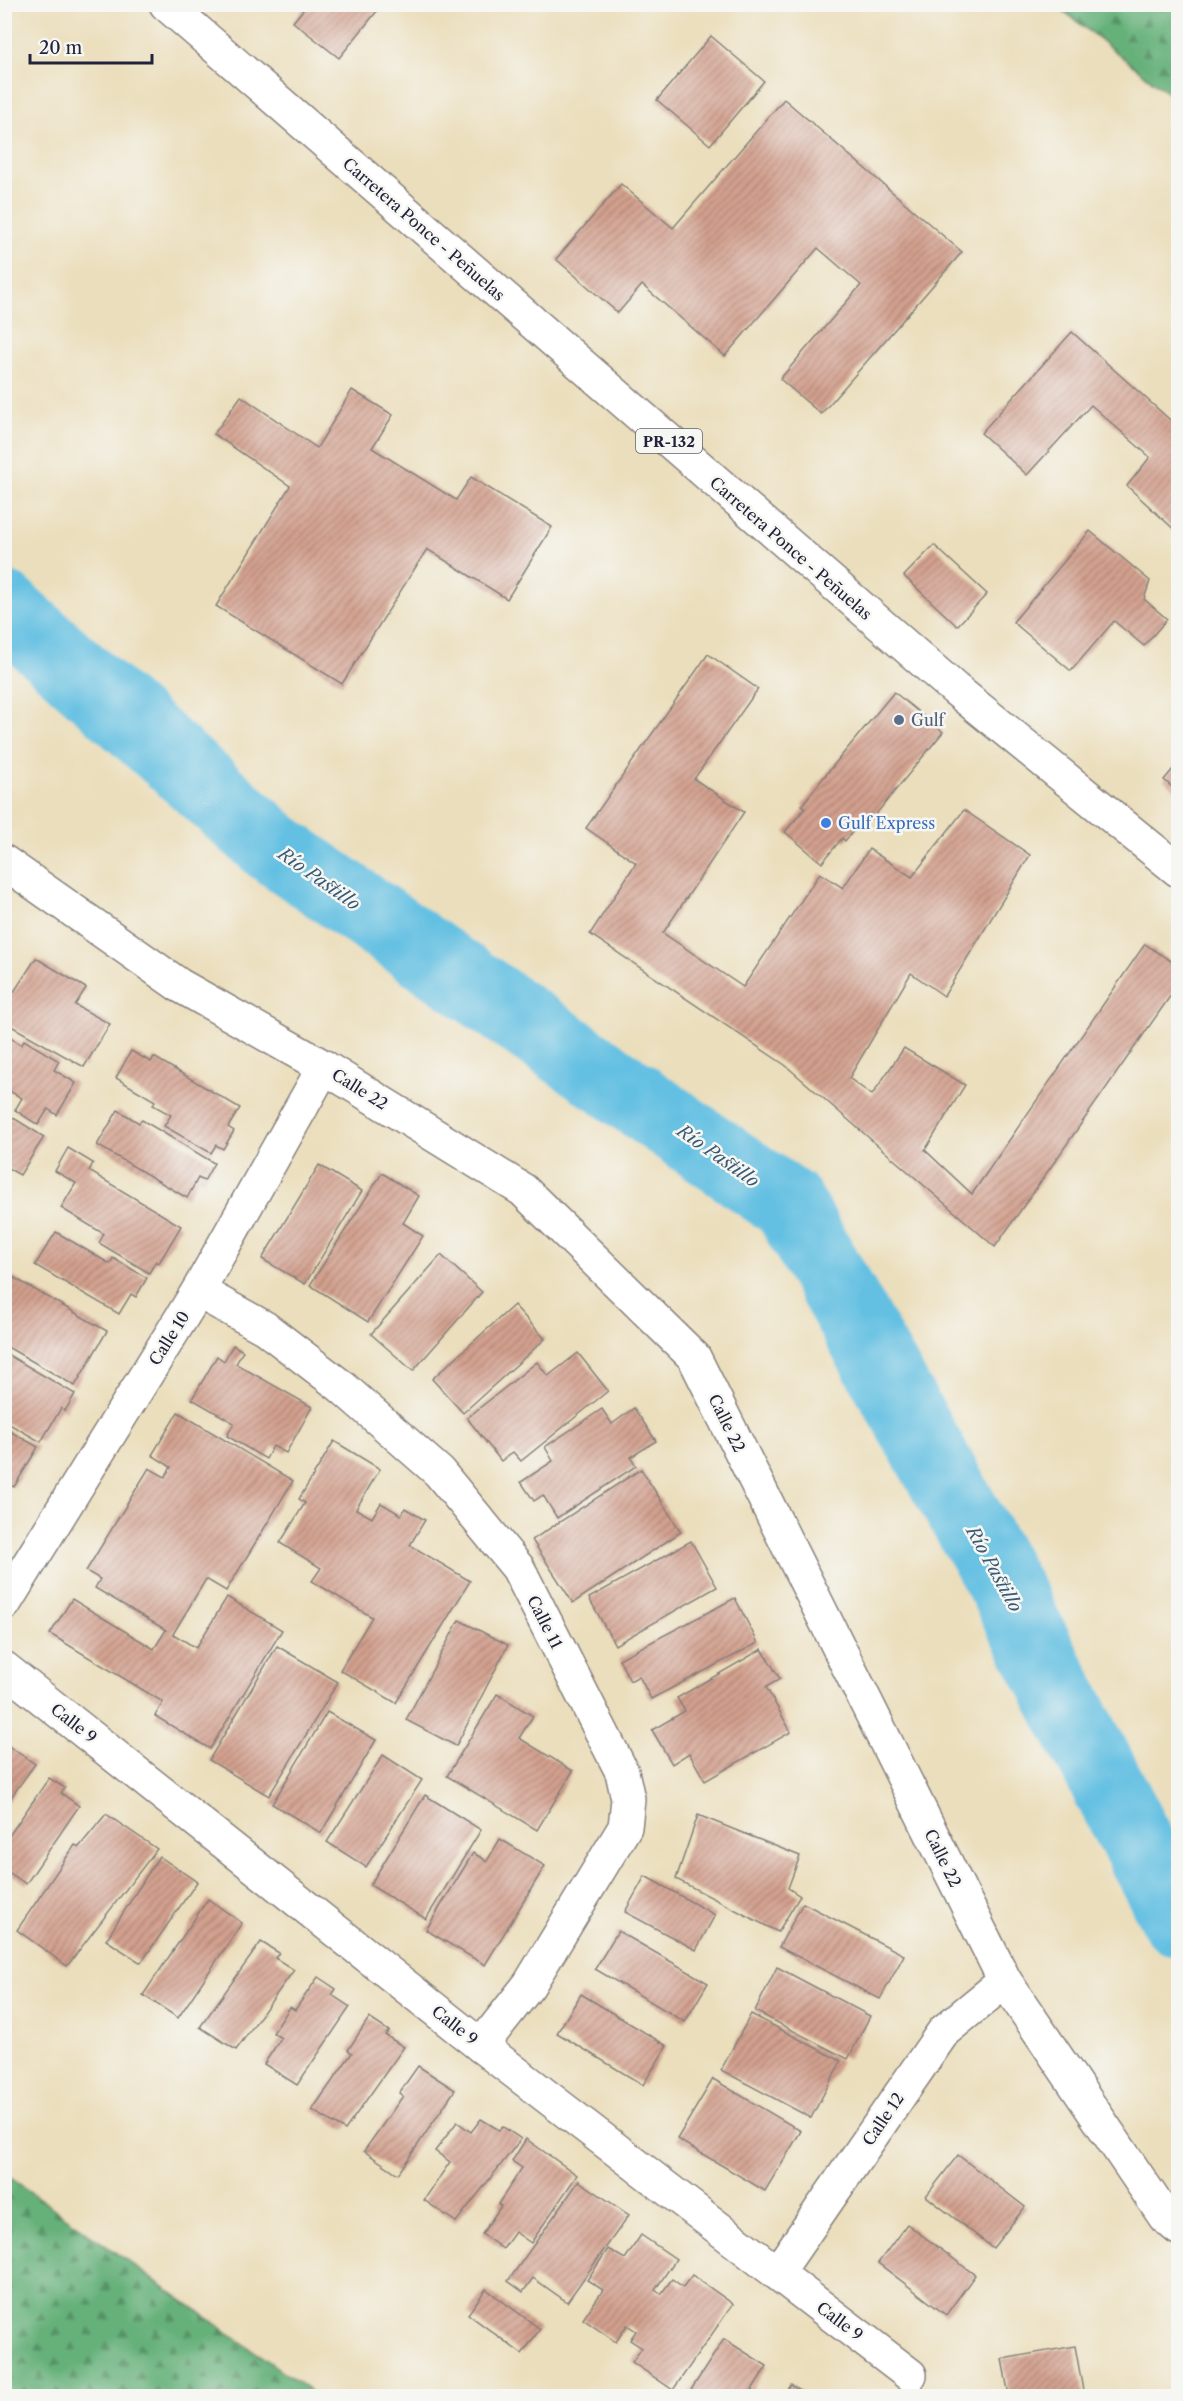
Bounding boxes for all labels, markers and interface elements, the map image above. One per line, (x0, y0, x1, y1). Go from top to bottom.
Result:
scale bar (30, 27, 152, 65)
text: 20 m (39, 37, 83, 59)
street label: Carretera Ponce - Peñuelas (339, 153, 509, 305)
road number: PR-132 (636, 429, 702, 453)
street label: Carretera Ponce - Peñuelas (706, 472, 876, 624)
place label: Gulf (911, 710, 946, 730)
marker: Gulf (892, 713, 906, 727)
place label: Gulf Express (838, 813, 935, 833)
marker: Gulf Express (819, 816, 833, 830)
water label: Río Pastillo (272, 842, 364, 915)
street label: Calle 22 (328, 1064, 392, 1114)
water label: Río Pastillo (671, 1119, 763, 1192)
street label: Calle 10 (145, 1307, 193, 1369)
street label: Calle 22 (704, 1391, 750, 1455)
water label: Río Pastillo (960, 1520, 1027, 1616)
street label: Calle 11 (523, 1592, 567, 1652)
street label: Calle 9 (47, 1699, 101, 1747)
street label: Calle 22 (920, 1826, 966, 1890)
street label: Calle 9 (428, 2001, 482, 2049)
street label: Calle 12 (858, 2089, 908, 2149)
street label: Calle 9 (813, 2297, 867, 2345)

